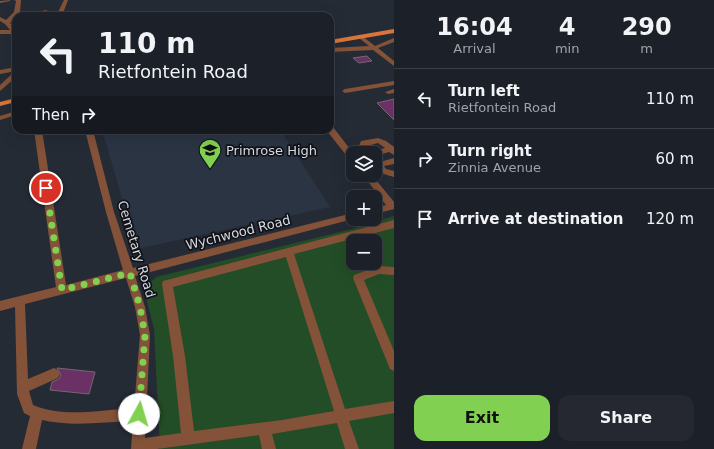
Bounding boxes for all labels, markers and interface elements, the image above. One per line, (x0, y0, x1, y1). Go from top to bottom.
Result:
text: 16:04 (436, 13, 513, 41)
text: 4 (559, 13, 575, 41)
text: 290 (622, 13, 672, 41)
text: 110 m (98, 27, 195, 60)
icon: left (32, 28, 84, 80)
text: Arrival (453, 41, 496, 56)
text: min (555, 41, 579, 56)
text: m (640, 41, 653, 56)
text: Rietfontein Road (98, 61, 248, 82)
text: Turn left (448, 82, 520, 100)
icon: left (414, 88, 436, 110)
text: 110 m (646, 90, 694, 108)
text: Rietfontein Road (448, 100, 556, 115)
icon: right (77, 104, 99, 126)
text: Then (32, 106, 69, 124)
school or university icon: Primrose High (197, 137, 223, 170)
text: Turn right (448, 142, 532, 160)
place label: Primrose High (226, 143, 317, 158)
map controls (346, 146, 382, 270)
button: layers (346, 146, 382, 182)
icon: right (414, 148, 436, 170)
text: 60 m (656, 150, 694, 168)
text: Zinnia Avenue (448, 160, 541, 175)
pin (29, 171, 63, 205)
icon: arrive (35, 177, 57, 199)
button: + (346, 190, 382, 226)
street label: Cemetary Road (115, 199, 158, 299)
icon: arrive (414, 208, 436, 230)
text: Arrive at destination (448, 210, 623, 228)
text: 120 m (646, 210, 694, 228)
street label: Wychwood Road (184, 212, 292, 253)
button: − (346, 234, 382, 270)
position arrow (118, 393, 160, 435)
button: Exit (414, 395, 550, 441)
button: Share (558, 395, 694, 441)

